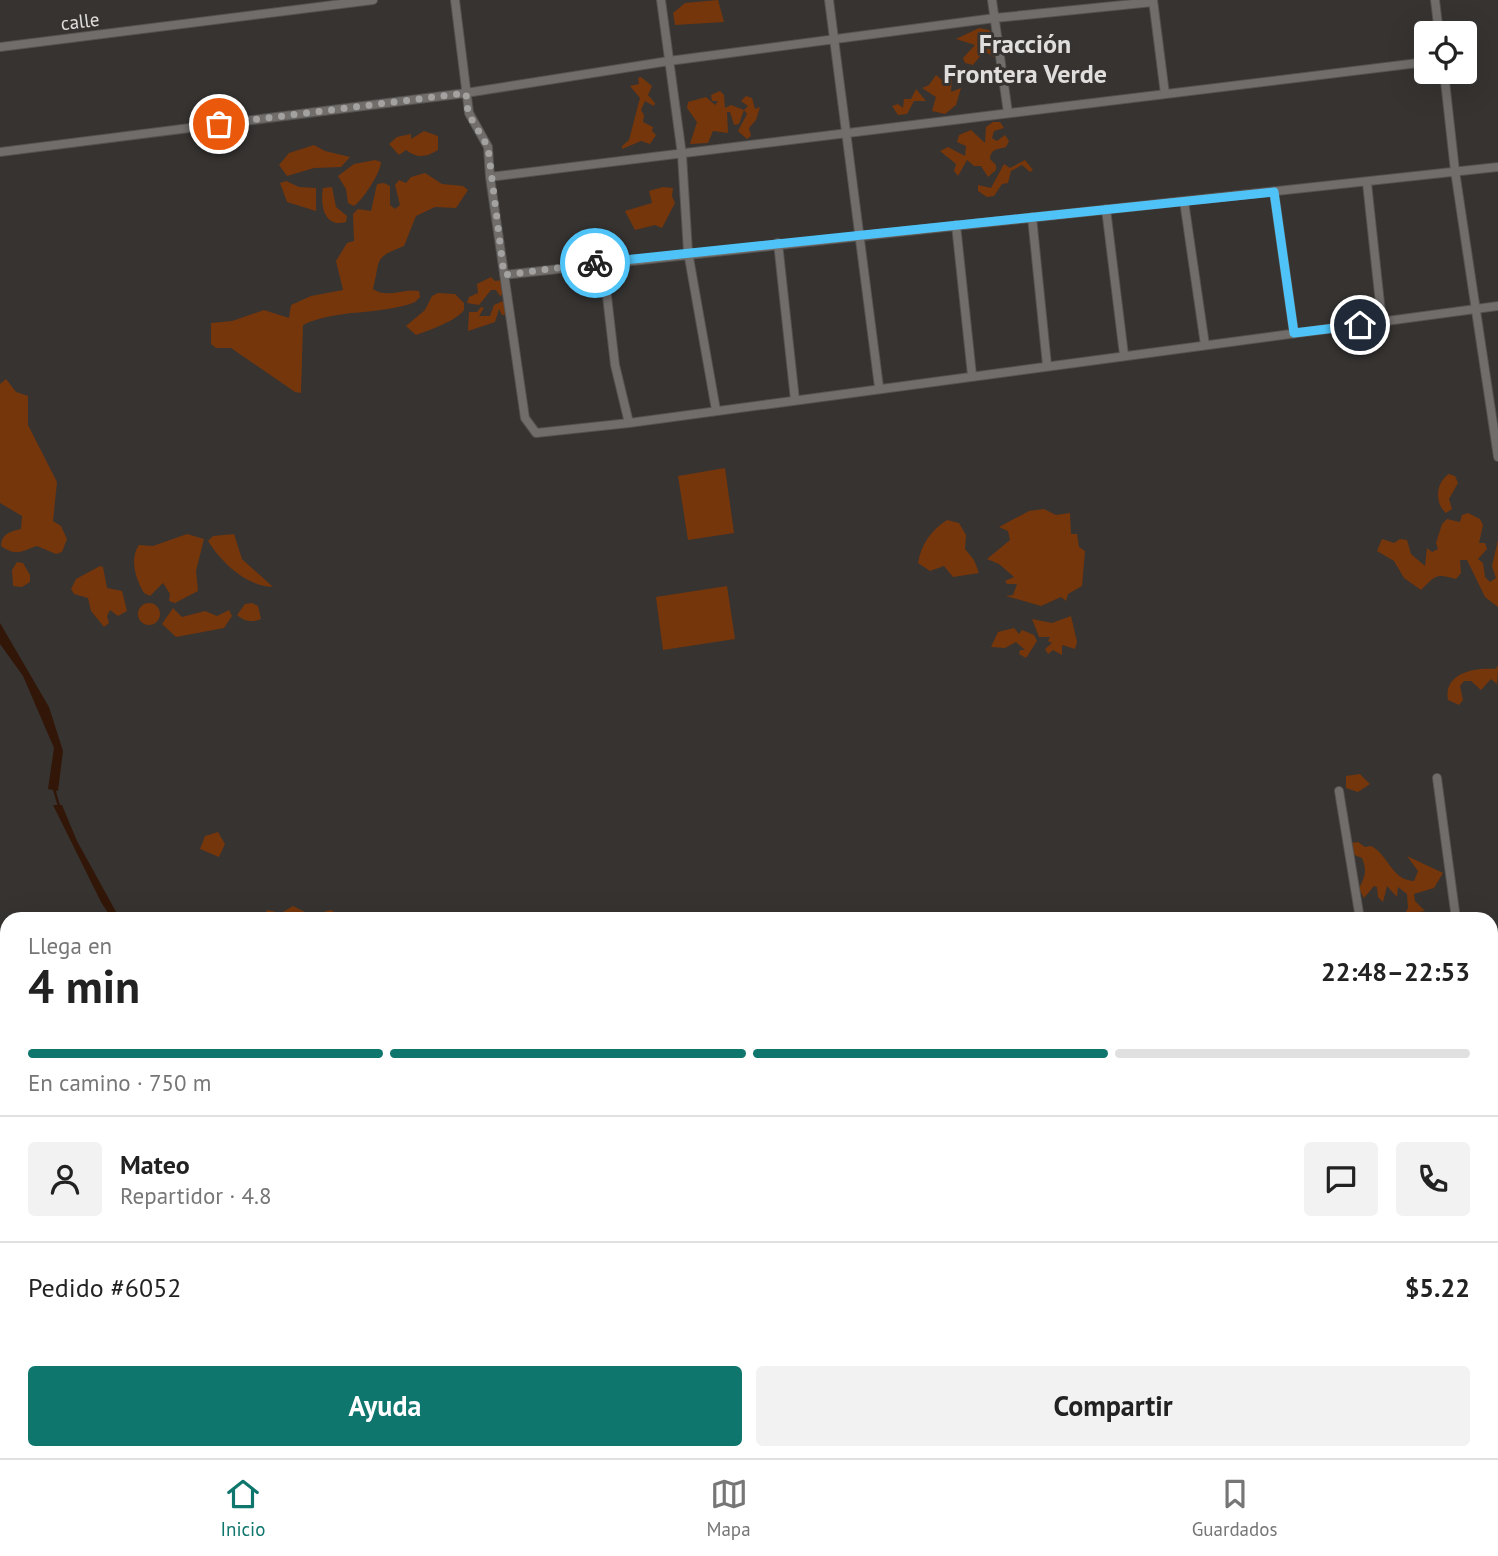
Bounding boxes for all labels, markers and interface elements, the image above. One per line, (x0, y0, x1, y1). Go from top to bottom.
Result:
street label: calle (59, 7, 101, 35)
map controls (1414, 21, 1477, 84)
button: locate (1414, 21, 1477, 84)
district label: Fracción Frontera Verde (943, 27, 1107, 90)
pin (189, 94, 249, 154)
icon: bag (200, 105, 238, 143)
courier (560, 228, 630, 298)
icon: bike (576, 244, 614, 282)
pin (1330, 295, 1390, 355)
icon: home (1341, 306, 1379, 344)
text: Llega en (28, 931, 112, 960)
text: 22:48–22:53 (1321, 955, 1470, 988)
text: 4 min (28, 956, 140, 1016)
text: En camino · 750 m (28, 1068, 211, 1097)
button: person (28, 1142, 102, 1216)
button: chat (1304, 1142, 1378, 1216)
button: phone (1396, 1142, 1470, 1216)
text: Mateo (120, 1148, 190, 1181)
text: Repartidor · 4.8 (120, 1181, 272, 1210)
text: Pedido #6052 (28, 1271, 181, 1304)
text: $5.22 (1405, 1271, 1470, 1304)
button: Ayuda (28, 1366, 742, 1446)
button: Compartir (756, 1366, 1470, 1446)
tab: Inicio (221, 1475, 265, 1541)
tab: Mapa (706, 1475, 751, 1541)
tab: Guardados (1192, 1475, 1277, 1541)

